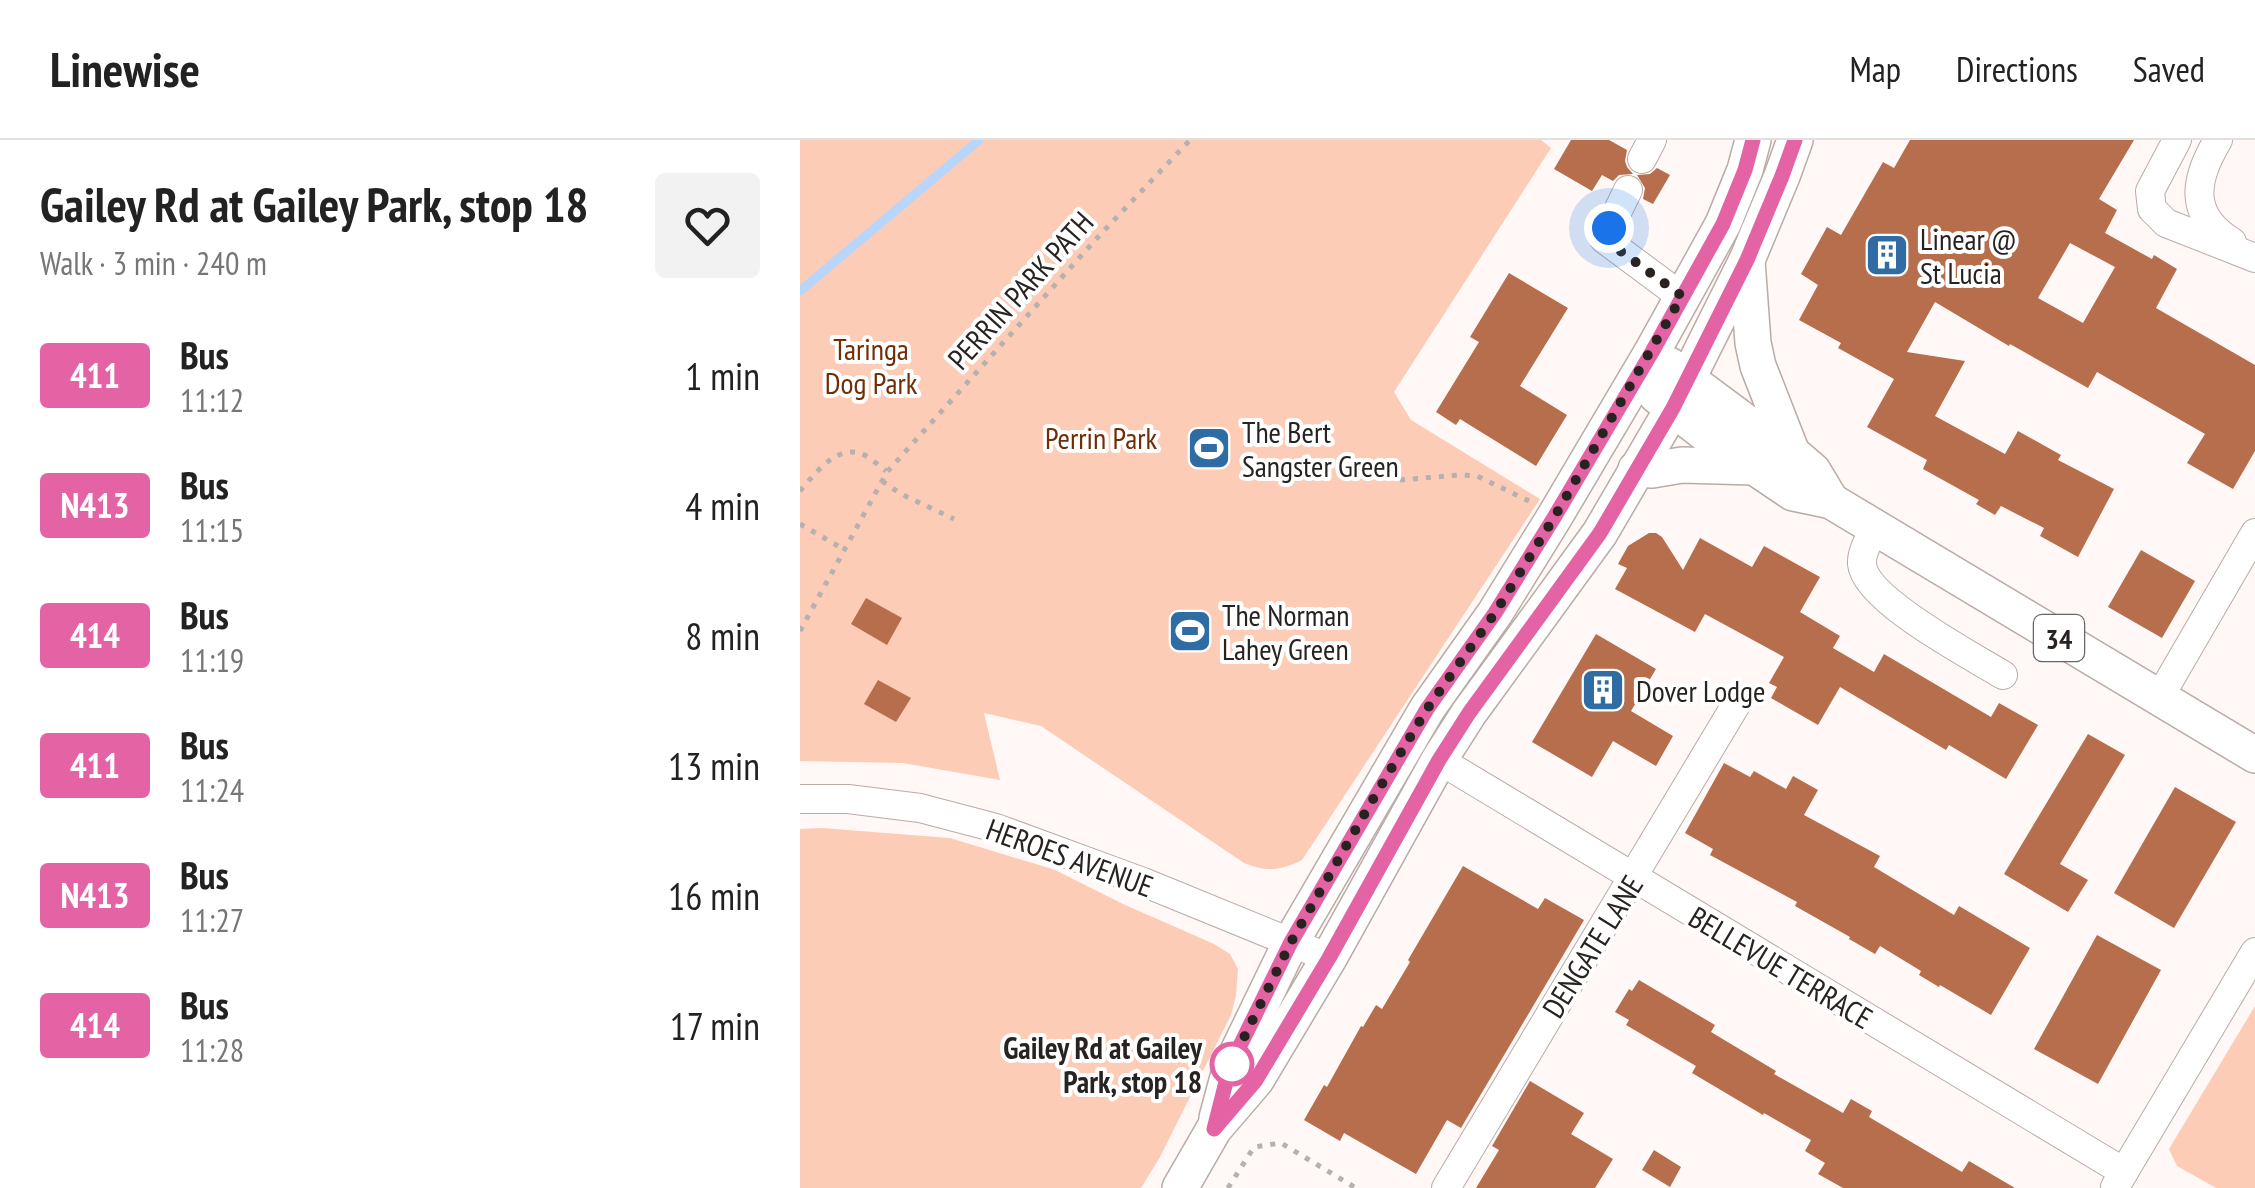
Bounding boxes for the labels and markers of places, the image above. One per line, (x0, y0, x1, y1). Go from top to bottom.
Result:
place label: Linear @ St Lucia (1920, 219, 2017, 292)
building icon: Linear @ St Lucia (1864, 232, 1910, 278)
place label: The Bert Sangster Green (1242, 412, 1399, 485)
sports icon: The Bert Sangster Green (1186, 425, 1232, 471)
place label: The Norman Lahey Green (1222, 595, 1349, 668)
sports icon: The Norman Lahey Green (1167, 608, 1213, 654)
building icon: Dover Lodge (1580, 667, 1626, 713)
place label: Dover Lodge (1636, 671, 1765, 710)
place label: Gailey Rd at Gailey Park, stop 18 (1003, 1028, 1203, 1101)
marker: Gailey Rd at Gailey Park, stop 18 (1211, 1043, 1253, 1085)

